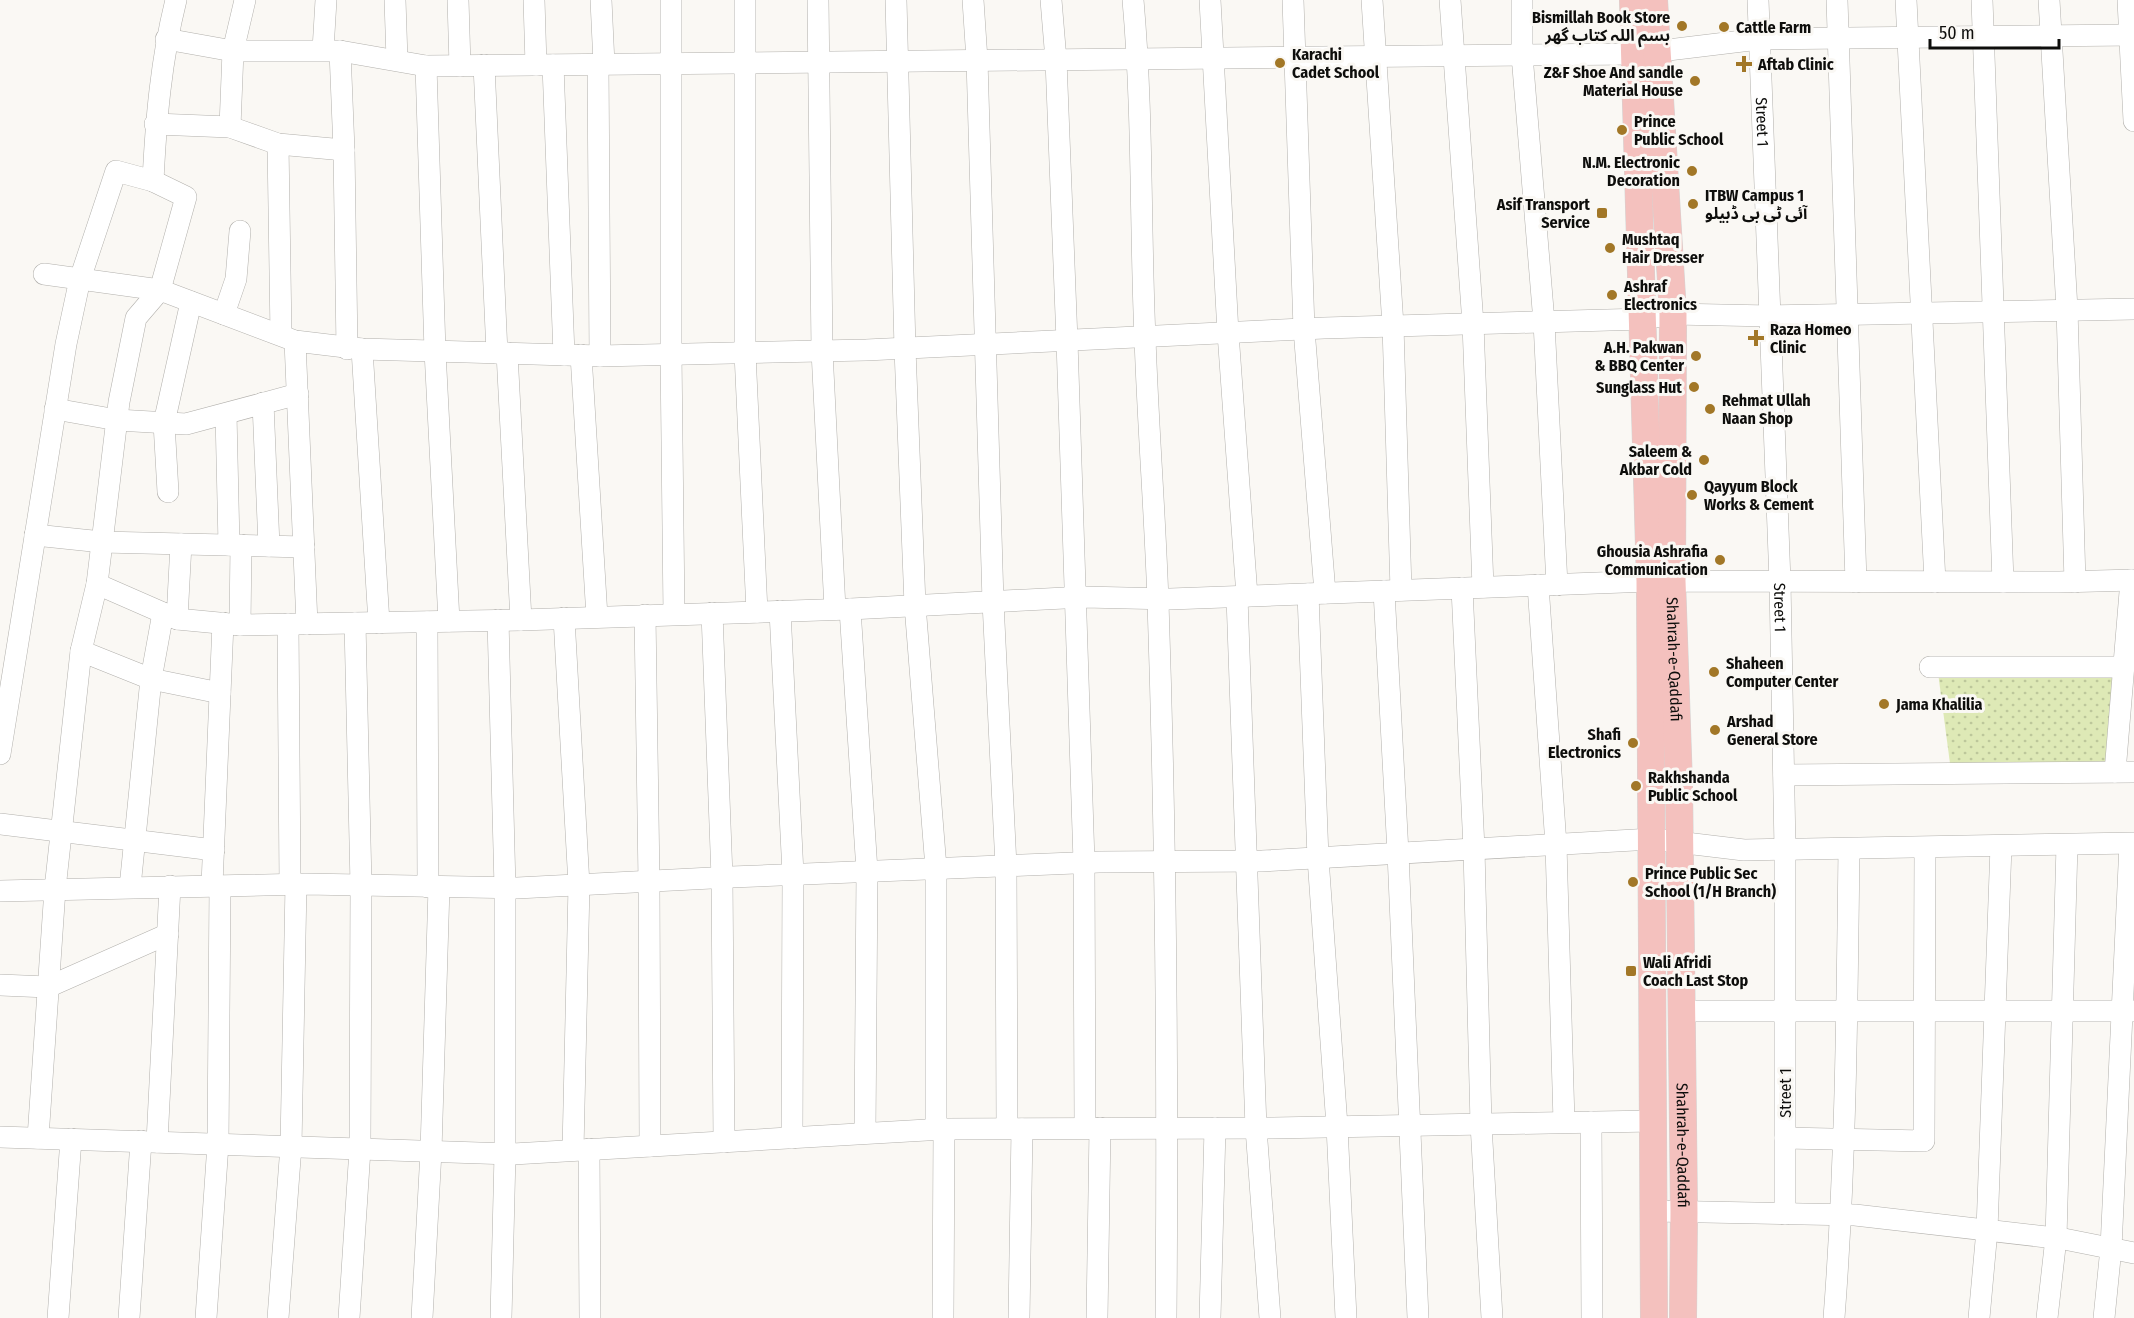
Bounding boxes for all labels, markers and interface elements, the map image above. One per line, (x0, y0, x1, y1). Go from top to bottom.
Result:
place label: Bismillah Book Store بسم اللہ کتاب گھر (1532, 8, 1670, 48)
scale bar (1930, 12, 2059, 50)
place label: Cattle Farm (1736, 18, 1811, 37)
marker: Bismillah Book Store بسم اللہ کتاب گھر (1675, 19, 1689, 33)
marker: Cattle Farm (1717, 20, 1731, 34)
text: 50 m (1939, 22, 1975, 44)
place label: Karachi Cadet School (1292, 45, 1380, 82)
marker: Aftab Clinic (1735, 55, 1753, 73)
place label: Aftab Clinic (1757, 55, 1834, 74)
marker: Karachi Cadet School (1273, 56, 1287, 70)
place label: Z&F Shoe And sandle Material House (1544, 63, 1683, 100)
marker: Z&F Shoe And sandle Material House (1688, 74, 1702, 88)
street label: Street 1 (1752, 97, 1773, 147)
place label: Prince Public School (1634, 112, 1724, 149)
marker: Prince Public School (1615, 123, 1629, 137)
place label: N.M. Electronic Decoration (1582, 153, 1680, 190)
marker: N.M. Electronic Decoration (1685, 164, 1699, 178)
place label: ITBW Campus 1 آئی ٹی بی ڈبیلو (1705, 186, 1808, 223)
place label: Asif Transport Service (1496, 195, 1590, 232)
marker: ITBW Campus 1 آئی ٹی بی ڈبیلو (1686, 197, 1700, 211)
marker: Asif Transport Service (1595, 206, 1609, 220)
place label: Mushtaq Hair Dresser (1622, 230, 1704, 267)
marker: Mushtaq Hair Dresser (1603, 241, 1617, 255)
place label: Ashraf Electronics (1623, 277, 1697, 314)
marker: Ashraf Electronics (1605, 288, 1619, 302)
place label: Raza Homeo Clinic (1770, 320, 1852, 357)
marker: Raza Homeo Clinic (1747, 329, 1765, 347)
place label: A.H. Pakwan & BBQ Center (1594, 338, 1684, 375)
marker: A.H. Pakwan & BBQ Center (1689, 349, 1703, 363)
place label: Sunglass Hut (1596, 378, 1682, 397)
marker: Sunglass Hut (1687, 380, 1701, 394)
place label: Rehmat Ullah Naan Shop (1722, 391, 1811, 428)
marker: Rehmat Ullah Naan Shop (1703, 402, 1717, 416)
place label: Saleem & Akbar Cold (1619, 442, 1692, 479)
marker: Saleem & Akbar Cold (1697, 453, 1711, 467)
place label: Qayyum Block Works & Cement (1704, 477, 1814, 514)
marker: Qayyum Block Works & Cement (1685, 488, 1699, 502)
place label: Ghousia Ashrafia Communication (1597, 542, 1708, 579)
marker: Ghousia Ashrafia Communication (1713, 553, 1727, 567)
street label: Street 1 (1770, 583, 1790, 632)
street label: Shahrah-e-Qaddafi (1663, 597, 1686, 722)
place label: Shaheen Computer Center (1726, 654, 1838, 691)
marker: Shaheen Computer Center (1707, 665, 1721, 679)
place label: Jama Khalilia (1895, 695, 1983, 714)
marker: Jama Khalilia (1877, 697, 1891, 711)
place label: Arshad General Store (1726, 712, 1818, 749)
marker: Arshad General Store (1708, 723, 1722, 737)
place label: Shafi Electronics (1548, 725, 1621, 762)
marker: Shafi Electronics (1626, 736, 1640, 750)
place label: Rakhshanda Public School (1648, 768, 1738, 805)
marker: Rakhshanda Public School (1629, 779, 1643, 793)
place label: Prince Public Sec School (1/H Branch) (1645, 864, 1776, 901)
marker: Prince Public Sec School (1/H Branch) (1626, 875, 1640, 889)
place label: Wali Afridi Coach Last Stop (1643, 953, 1749, 990)
marker: Wali Afridi Coach Last Stop (1624, 964, 1638, 978)
street label: Street 1 (1776, 1068, 1795, 1118)
street label: Shahrah-e-Qaddafi (1672, 1083, 1693, 1208)

